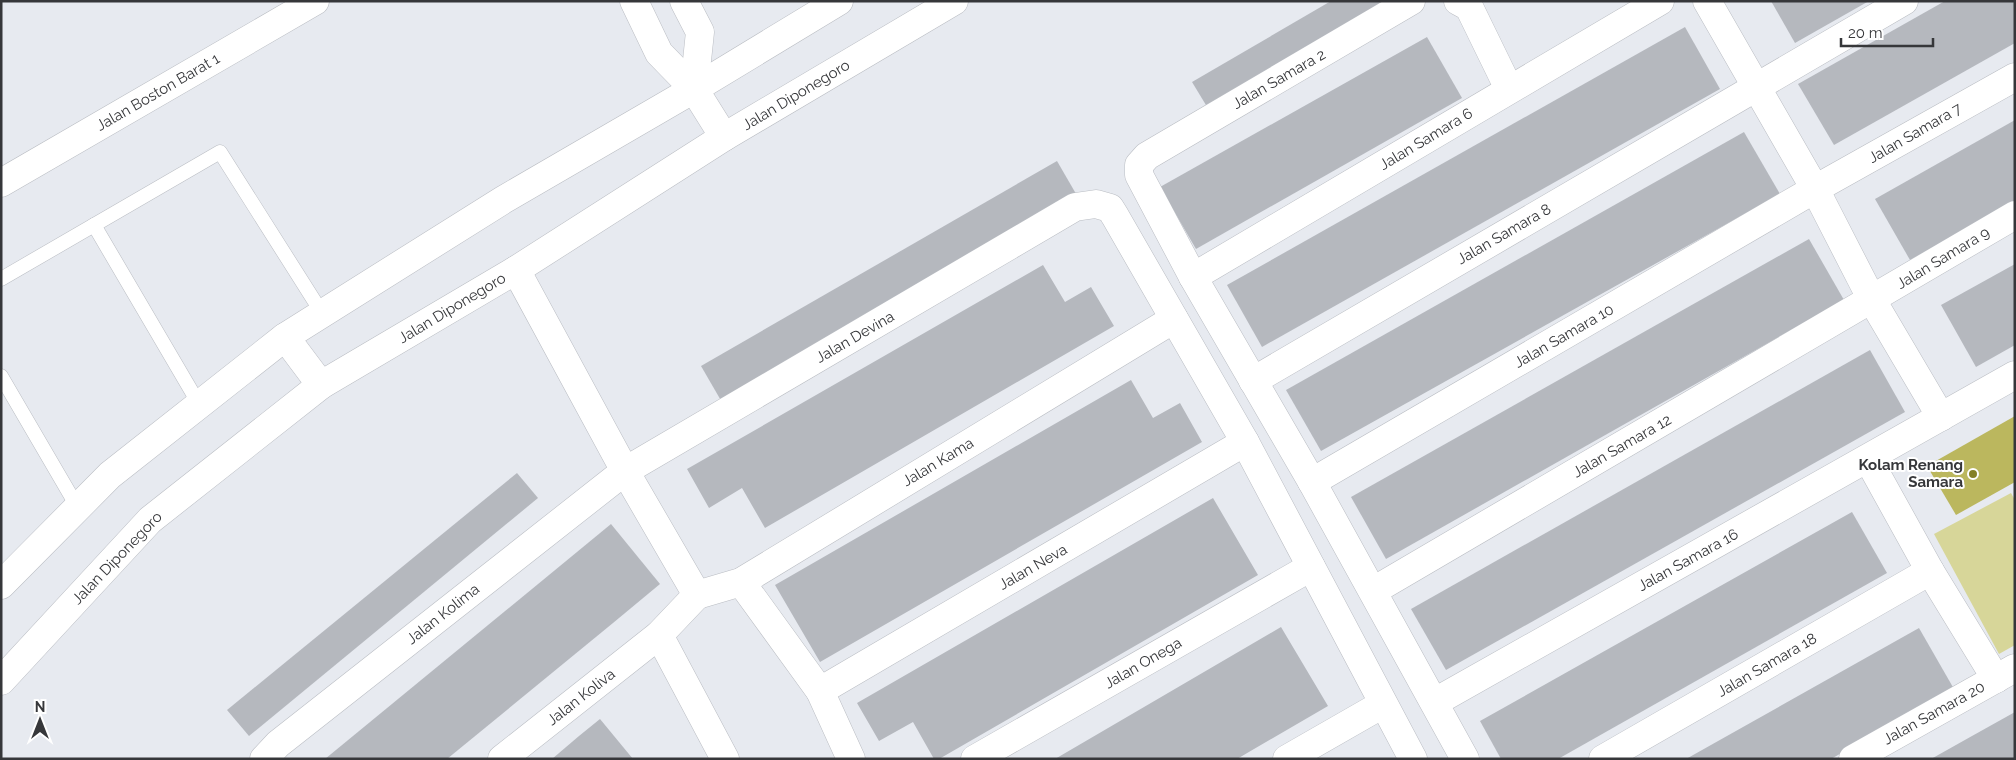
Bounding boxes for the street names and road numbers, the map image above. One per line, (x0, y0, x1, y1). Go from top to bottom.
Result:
street label: Jalan Samara 2 (1229, 45, 1329, 113)
street label: Jalan Boston Barat 1 (93, 49, 223, 135)
street label: Jalan Diponegoro (739, 56, 853, 134)
street label: Jalan Samara 7 (1865, 99, 1965, 167)
street label: Jalan Samara 6 (1376, 104, 1476, 174)
street label: Jalan Samara 8 (1454, 200, 1554, 268)
street label: Jalan Samara 9 (1893, 223, 1993, 293)
street label: Jalan Diponegoro (395, 269, 509, 347)
street label: Jalan Samara 10 (1511, 300, 1617, 372)
street label: Jalan Devina (813, 307, 897, 367)
street label: Jalan Samara 12 (1570, 410, 1675, 481)
street label: Jalan Kama (899, 434, 977, 490)
street label: Jalan Diponegoro (68, 508, 166, 608)
street label: Jalan Samara 16 (1635, 525, 1741, 595)
street label: Jalan Neva (996, 540, 1070, 594)
street label: Jalan Kolima (403, 580, 483, 648)
street label: Jalan Samara 18 (1714, 629, 1820, 701)
street label: Jalan Onega (1101, 634, 1185, 692)
street label: Jalan Koliva (543, 665, 619, 729)
street label: Jalan Samara 20 (1880, 678, 1988, 748)

